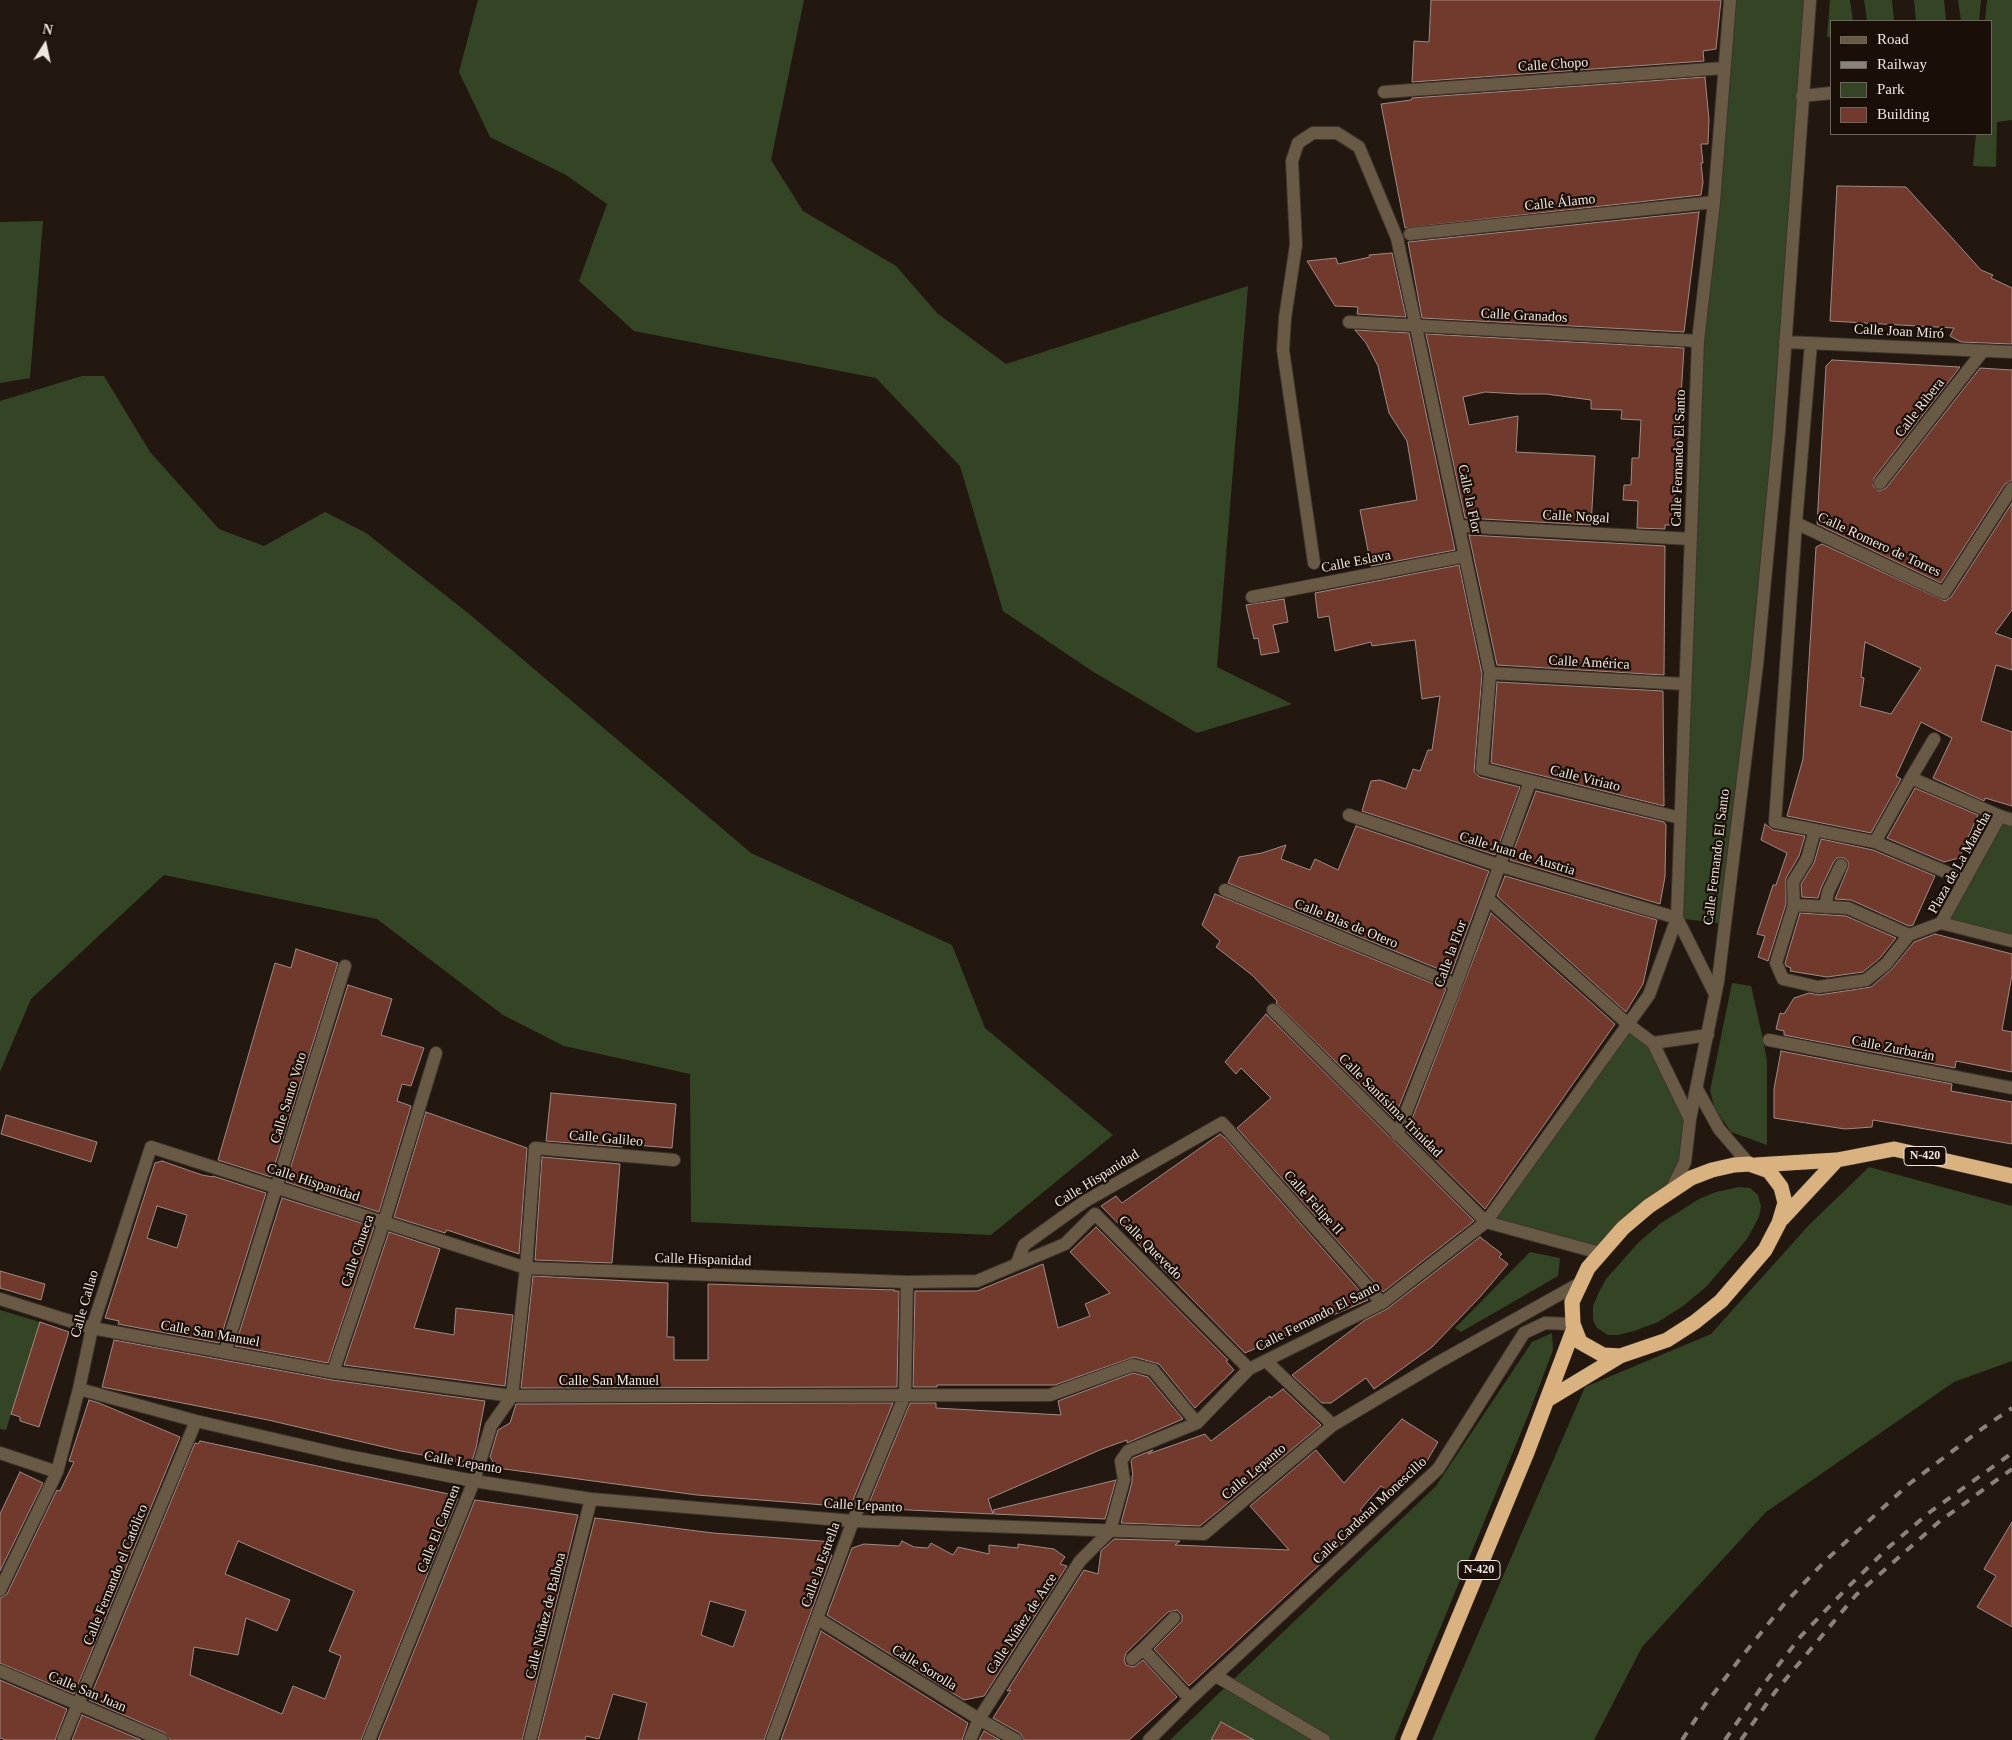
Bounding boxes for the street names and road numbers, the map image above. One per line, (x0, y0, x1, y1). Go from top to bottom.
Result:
street label: Calle Chopo (1517, 54, 1589, 76)
street label: Calle Álamo (1524, 191, 1596, 215)
street label: Calle Granados (1480, 305, 1568, 327)
street label: Calle Joan Miró (1854, 321, 1944, 343)
street label: Calle Ribera (1892, 375, 1948, 441)
street label: Calle Fernando El Santo (1668, 389, 1690, 527)
street label: Calle la Flor (1454, 463, 1484, 535)
street label: Calle Nogal (1542, 507, 1610, 527)
street label: Calle Romero de Torres (1815, 509, 1943, 581)
street label: Calle Eslava (1320, 547, 1392, 577)
street label: Calle América (1548, 652, 1630, 674)
street label: Calle Viriato (1548, 762, 1622, 796)
street label: Calle Fernando El Santo (1700, 788, 1734, 926)
street label: Plaza de La Mancha (1925, 809, 1995, 917)
street label: Calle Juan de Austria (1457, 828, 1577, 880)
street label: Calle Blas de Otero (1292, 896, 1400, 952)
street label: Calle la Flor (1431, 918, 1471, 990)
street label: Calle Zurbarán (1850, 1033, 1936, 1065)
street label: Calle Santo Voto (267, 1050, 311, 1146)
street label: Calle Santísima Trinidad (1335, 1051, 1445, 1161)
street label: Calle Galileo (568, 1127, 644, 1151)
street label: Calle Hispanidad (1051, 1146, 1143, 1212)
road number: N-420 (1904, 1146, 1946, 1166)
street label: Calle Hispanidad (264, 1160, 362, 1206)
street label: Calle Felipe II (1280, 1167, 1346, 1239)
street label: Calle Chueca (338, 1213, 378, 1289)
street label: Calle Quevedo (1115, 1213, 1185, 1283)
street label: Calle Hispanidad (654, 1250, 752, 1270)
street label: Calle Callao (67, 1268, 103, 1340)
street label: Calle Fernando El Santo (1253, 1278, 1383, 1356)
street label: Calle San Manuel (159, 1317, 261, 1351)
street label: Calle San Manuel (559, 1373, 659, 1389)
street label: Calle Lepanto (1218, 1440, 1290, 1504)
street label: Calle Lepanto (423, 1448, 503, 1478)
street label: Calle Cardenal Monescillo (1309, 1454, 1431, 1568)
street label: Calle El Carmen (414, 1483, 464, 1575)
street label: Calle Lepanto (823, 1496, 903, 1516)
street label: Calle Fernando el Católico (80, 1502, 152, 1648)
street label: Calle la Estrella (798, 1520, 844, 1610)
street label: Calle Núñez de Balboa (522, 1551, 570, 1681)
road number: N-420 (1458, 1560, 1500, 1580)
street label: Calle Núñez de Arce (983, 1570, 1061, 1678)
street label: Calle Sorolla (888, 1641, 960, 1695)
street label: Calle San Juan (45, 1668, 129, 1716)

